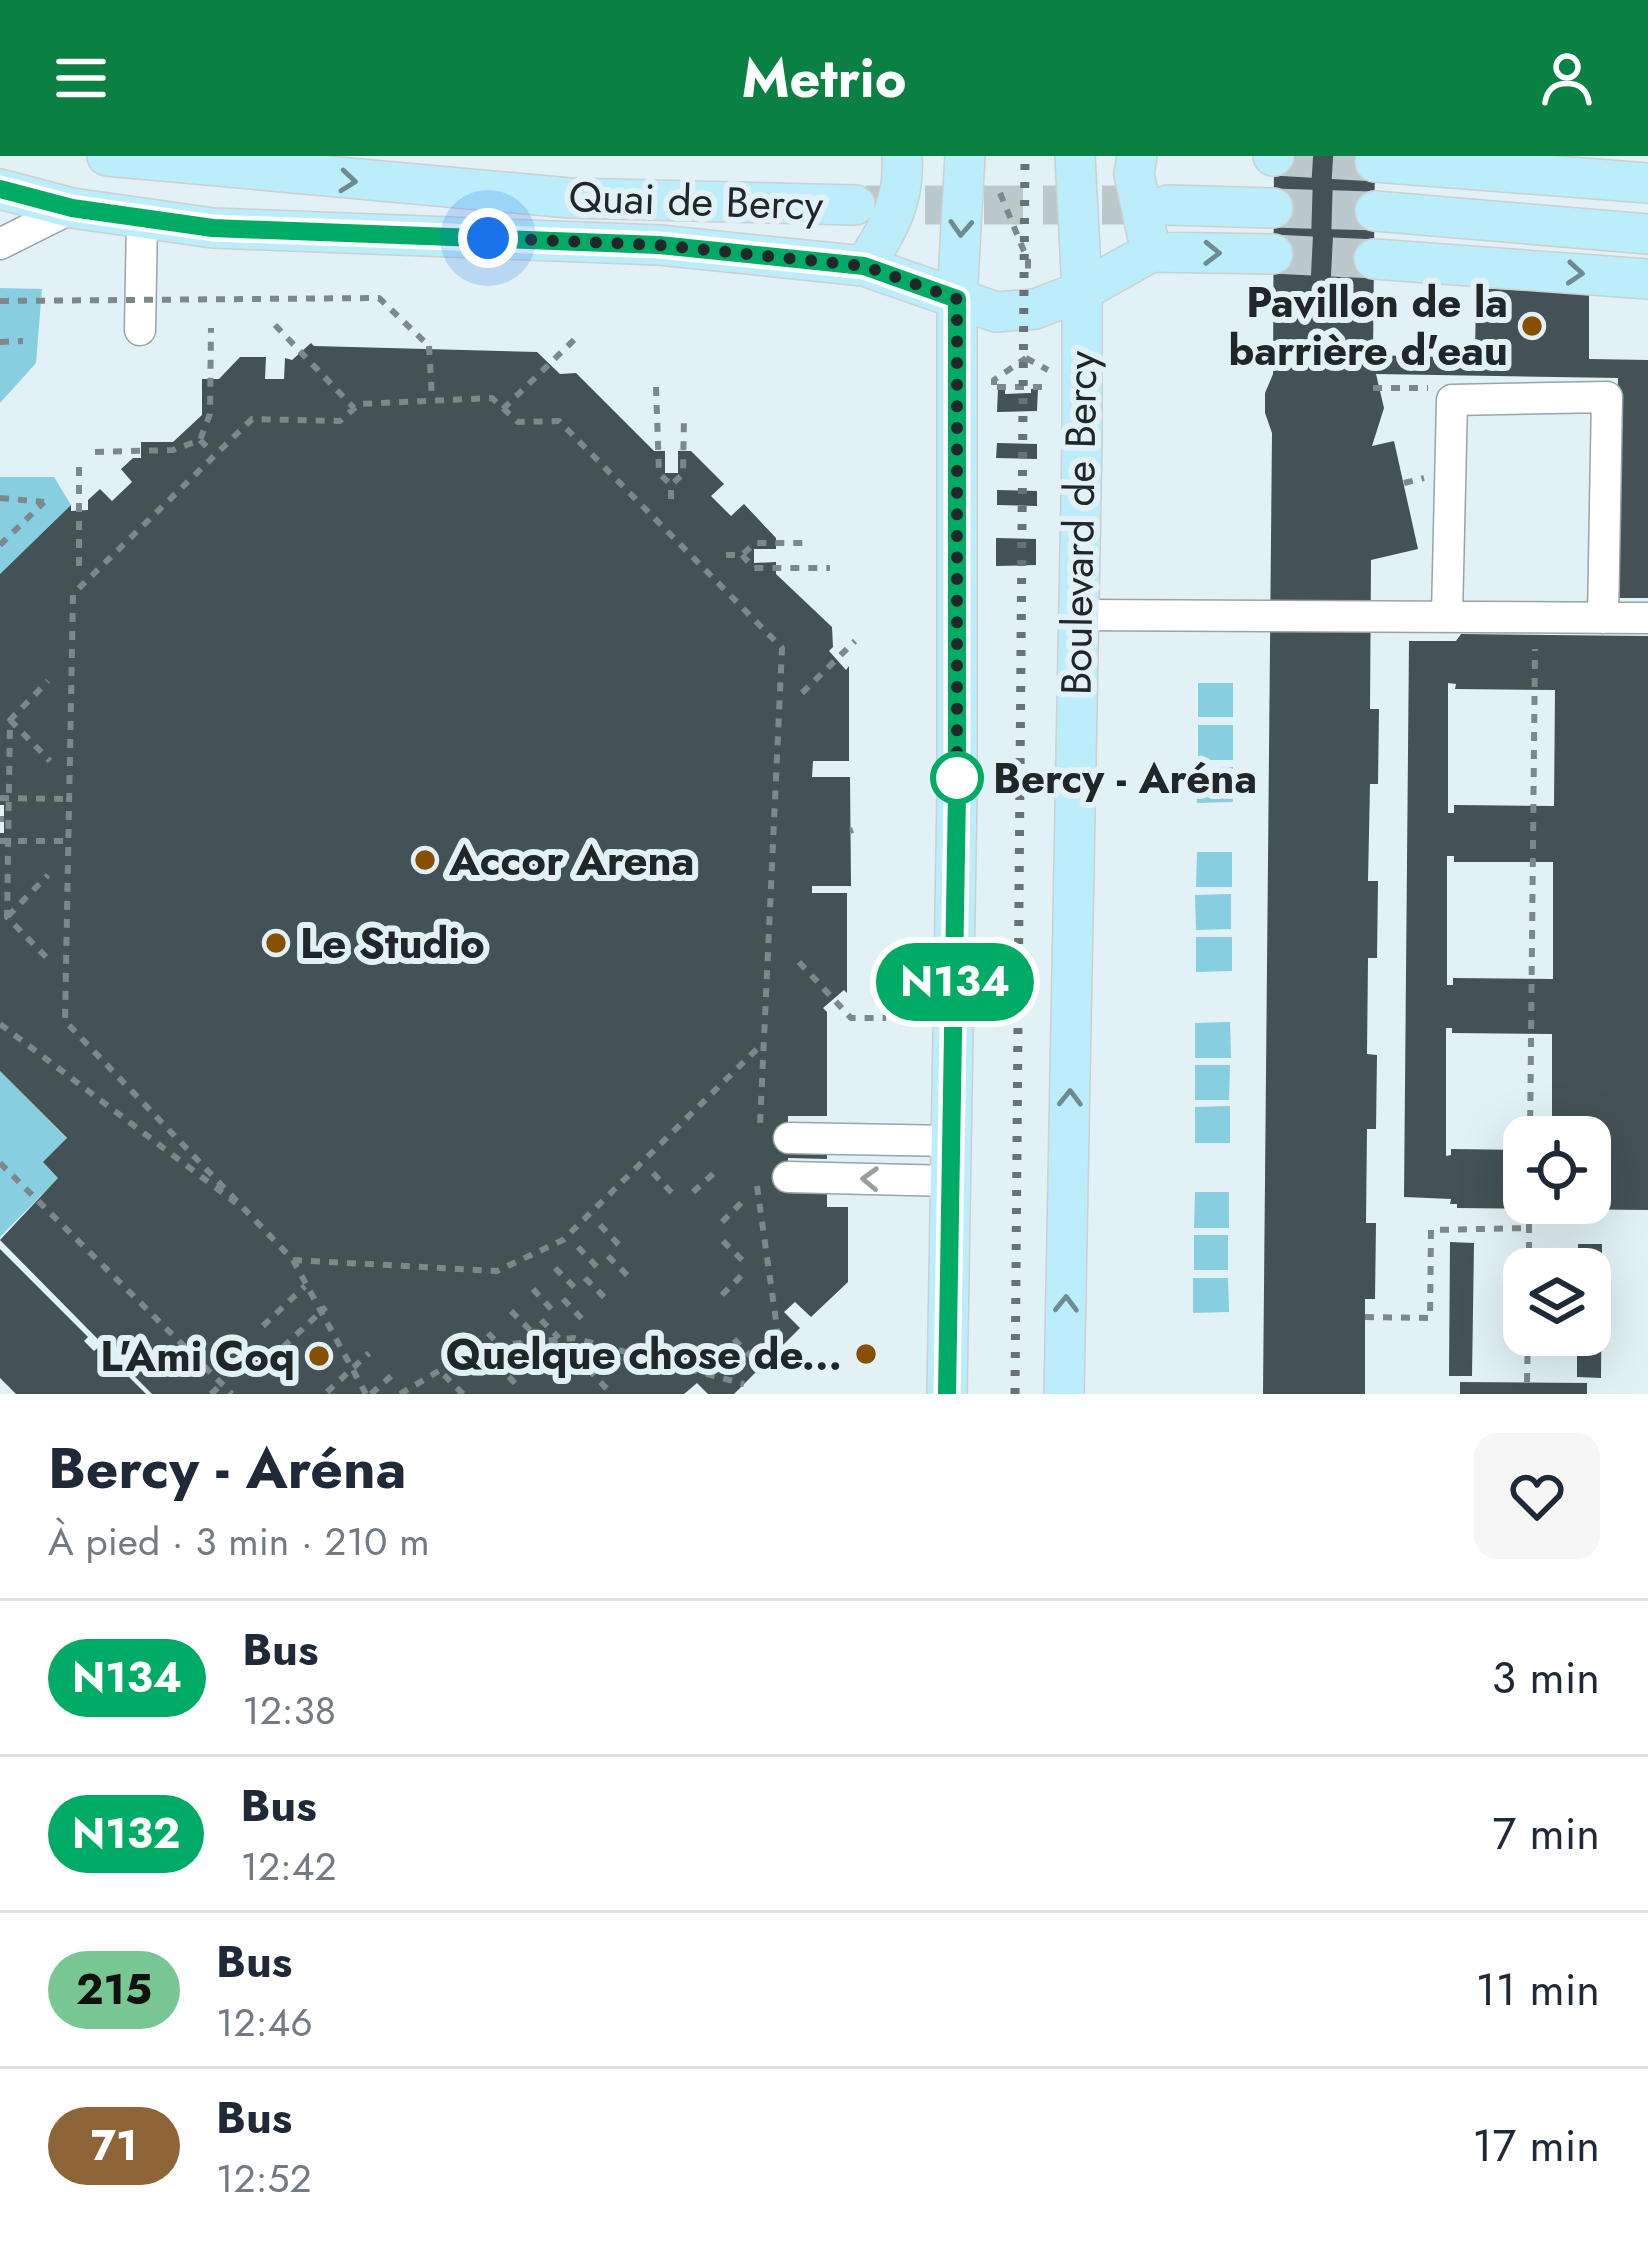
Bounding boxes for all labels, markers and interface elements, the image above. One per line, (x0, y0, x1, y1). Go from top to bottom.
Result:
text: Metrio (741, 39, 907, 117)
icon: menu (48, 45, 114, 111)
icon: person (1534, 45, 1600, 111)
street label: Quai de Bercy (568, 166, 825, 236)
one-way arrow (339, 168, 358, 193)
your location (458, 208, 518, 268)
one-way arrow (948, 219, 974, 238)
one-way arrow (1204, 240, 1222, 266)
one-way arrow (1566, 260, 1585, 286)
place label: Pavillon de la barrière d'eau (1228, 272, 1508, 381)
marker: Pavillon de la barrière d'eau (1519, 313, 1545, 339)
street label: Boulevard de Bercy (1046, 350, 1113, 696)
place label: Bercy - Aréna (993, 748, 1257, 809)
marker: Bercy - Aréna (932, 753, 982, 803)
place label: Accor Arena (448, 830, 694, 891)
marker: Accor Arena (412, 847, 438, 873)
place label: Le Studio (300, 913, 485, 974)
marker: Le Studio (263, 930, 289, 956)
line badge: N134 (871, 943, 1039, 1021)
text: N134 (900, 951, 1010, 1012)
one-way arrow (1056, 1088, 1082, 1107)
map controls (1503, 1116, 1611, 1356)
button: locate (1503, 1116, 1611, 1224)
one-way arrow (860, 1166, 879, 1192)
button: layers (1503, 1248, 1611, 1356)
one-way arrow (1053, 1294, 1079, 1312)
place label: Quelque chose de... (446, 1324, 842, 1385)
place label: L'Ami Coq (100, 1326, 295, 1387)
marker: Quelque chose de... (853, 1341, 879, 1367)
marker: L'Ami Coq (306, 1343, 332, 1369)
text: Bercy - Aréna (48, 1427, 406, 1509)
button: heart (1474, 1433, 1600, 1559)
text: À pied · 3 min · 210 m (48, 1513, 430, 1570)
text: Bus (242, 1617, 318, 1682)
text: 3 min (1492, 1645, 1600, 1710)
text: N134 (72, 1647, 182, 1708)
text: 12:38 (242, 1682, 336, 1739)
text: Bus (240, 1773, 317, 1838)
text: 7 min (1492, 1801, 1600, 1866)
text: N132 (72, 1803, 180, 1864)
text: 12:42 (240, 1838, 337, 1895)
text: Bus (216, 1929, 292, 1994)
text: 11 min (1476, 1957, 1600, 2022)
text: 215 (76, 1959, 152, 2020)
text: 12:46 (216, 1994, 313, 2051)
text: Bus (216, 2085, 292, 2150)
text: 17 min (1472, 2113, 1600, 2178)
text: 71 (91, 2115, 137, 2176)
text: 12:52 (216, 2150, 312, 2207)

